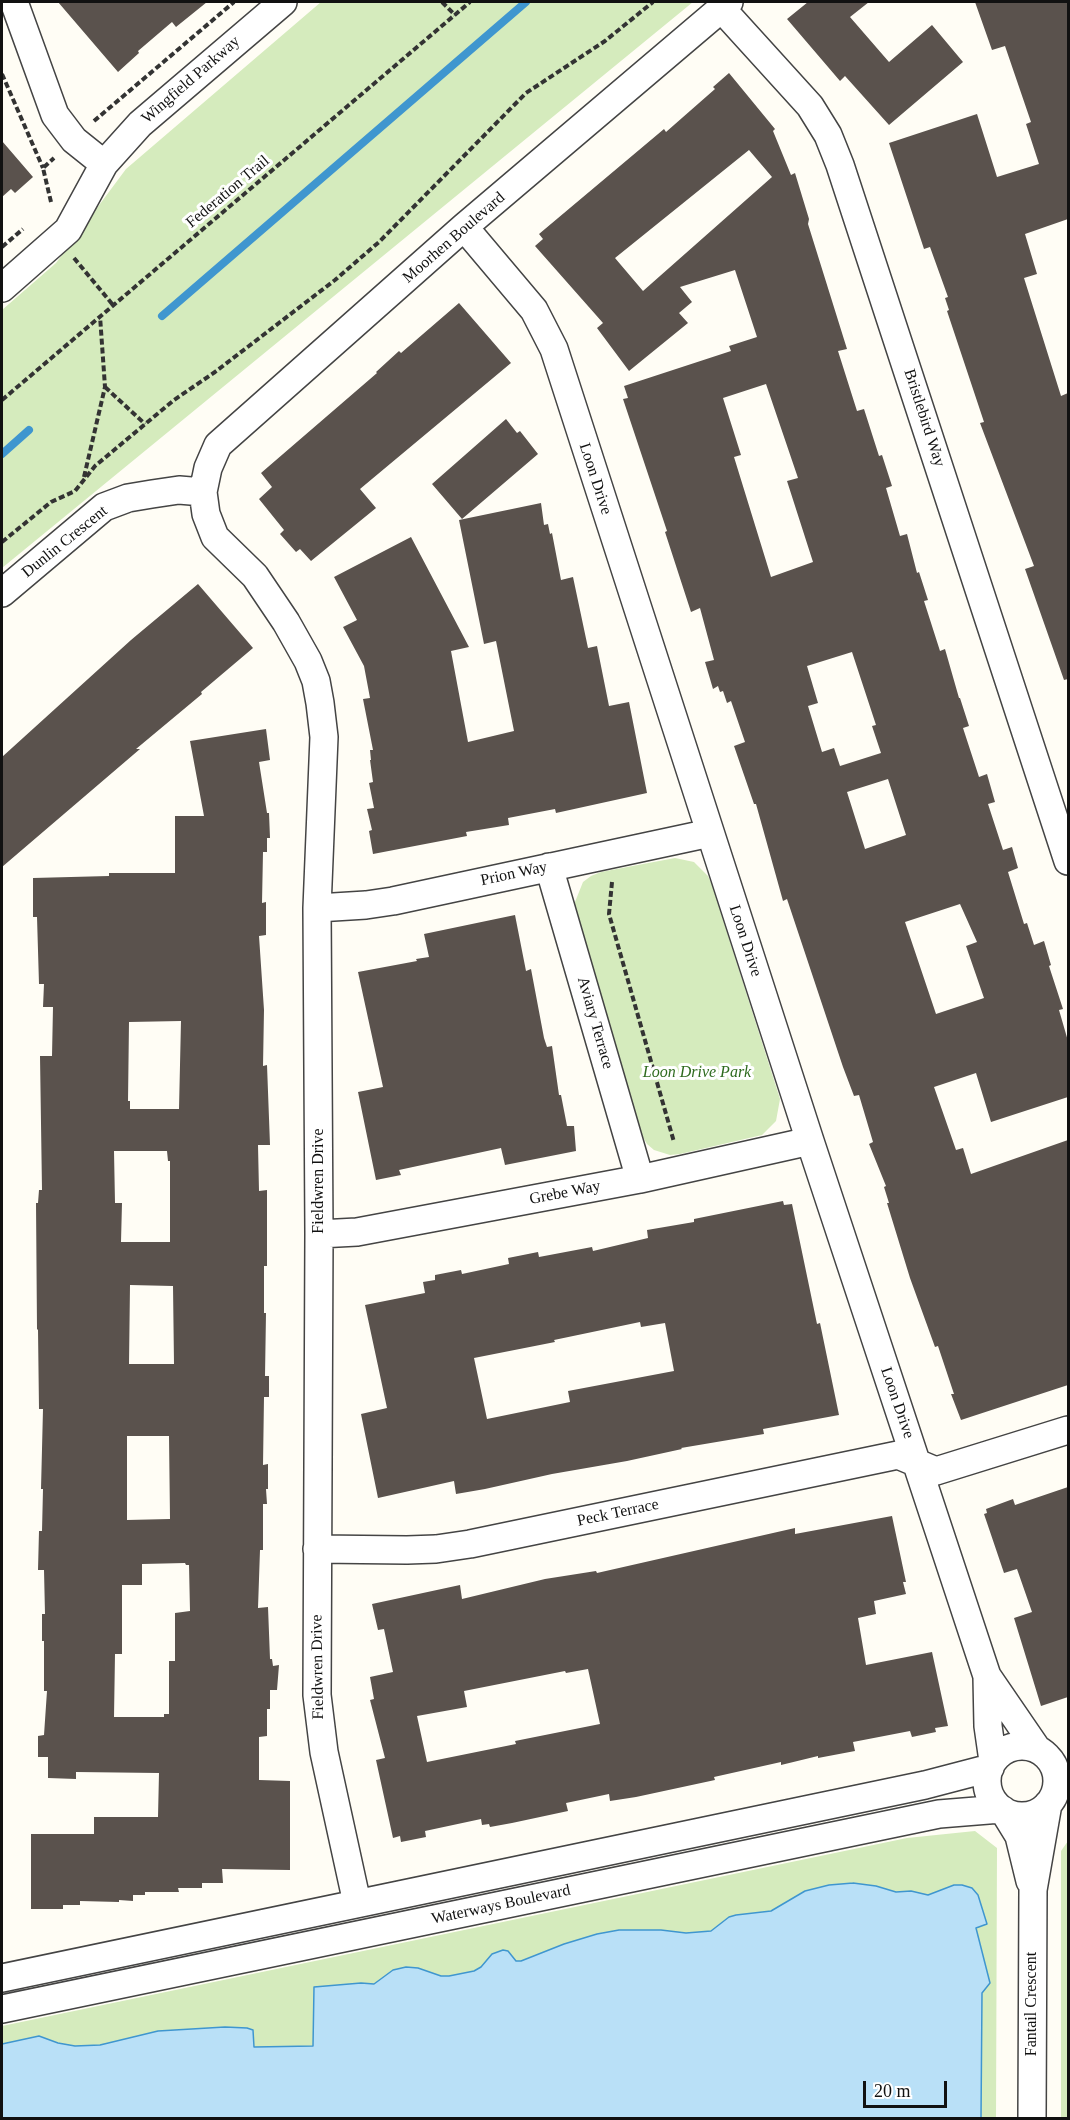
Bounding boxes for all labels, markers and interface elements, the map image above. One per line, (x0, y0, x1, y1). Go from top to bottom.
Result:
street label: Wingfield Parkway (138, 32, 244, 128)
street label: Federation Trail (182, 152, 274, 232)
street label: Moorhen Boulevard (399, 188, 509, 288)
street label: Bristlebird Way (899, 367, 949, 469)
street label: Loon Drive (574, 441, 616, 517)
street label: Dunlin Crescent (18, 502, 112, 582)
street label: Prion Way (479, 858, 549, 890)
street label: Loon Drive (724, 903, 766, 979)
street label: Aviary Terrace (573, 975, 617, 1071)
park label: Loon Drive Park (643, 1063, 751, 1083)
street label: Fieldwren Drive (309, 1128, 329, 1234)
street label: Grebe Way (528, 1177, 602, 1209)
street label: Loon Drive (876, 1365, 918, 1441)
street label: Peck Terrace (575, 1495, 661, 1531)
street label: Fieldwren Drive (307, 1614, 329, 1720)
street label: Waterways Boulevard (430, 1881, 572, 1929)
street label: Fantail Crescent (1022, 1952, 1042, 2056)
scale bar (866, 2069, 950, 2107)
text: 20 m (874, 2081, 911, 2101)

